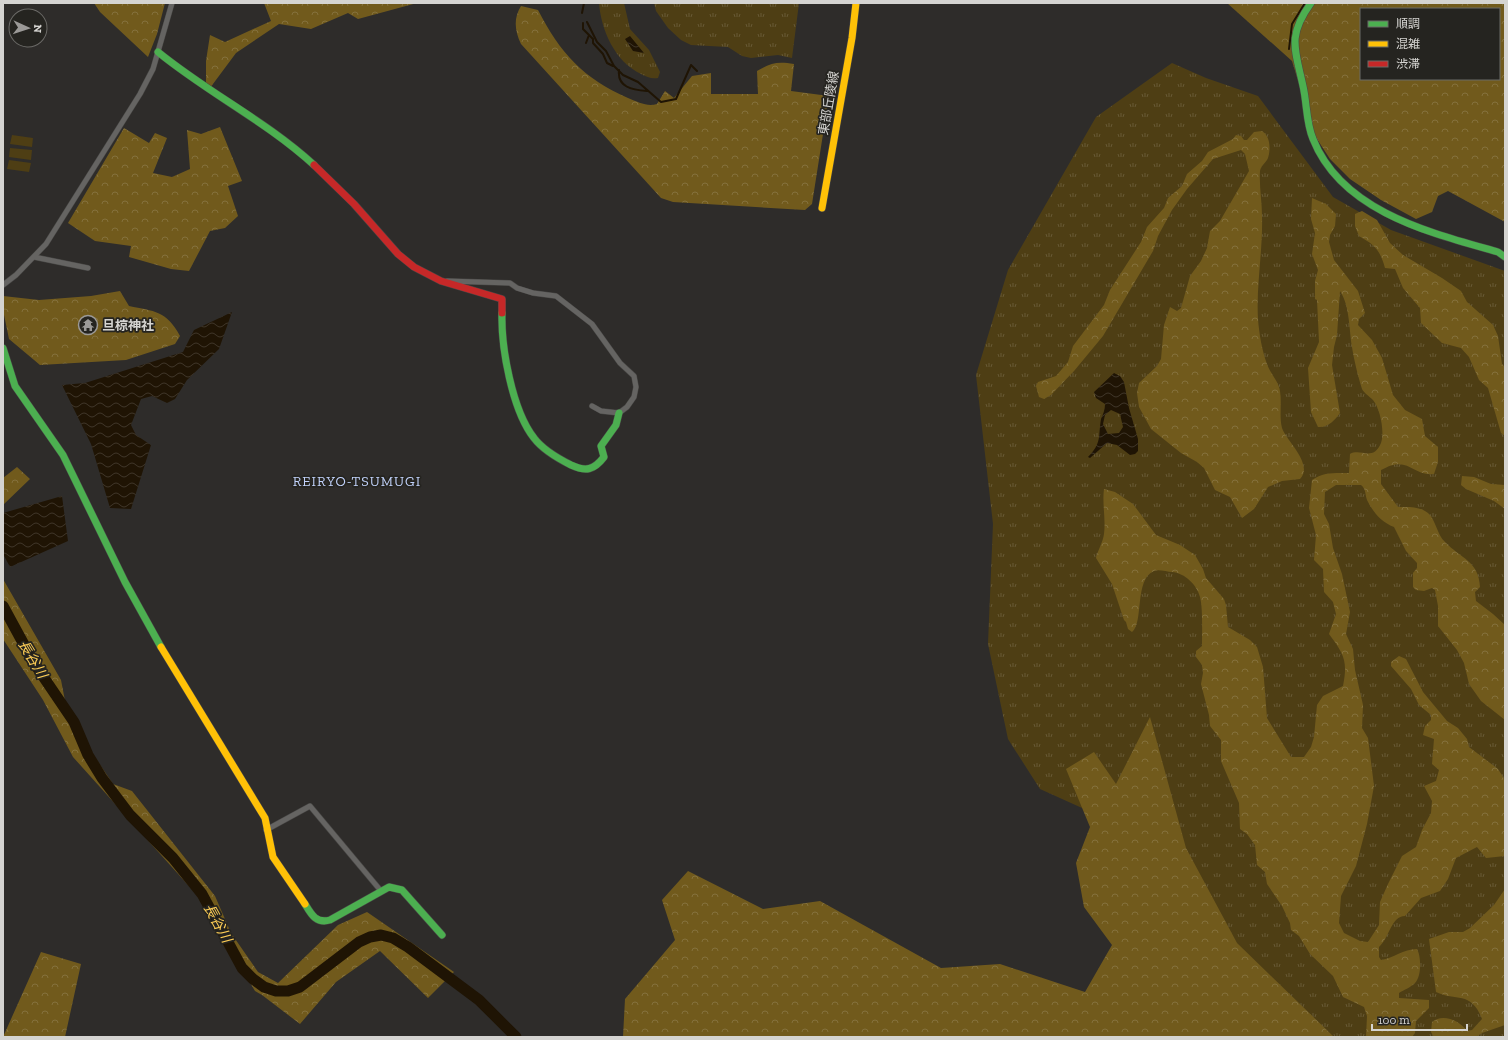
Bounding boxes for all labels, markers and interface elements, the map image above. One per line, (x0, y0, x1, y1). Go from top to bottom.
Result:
north arrow (8, 8, 48, 48)
legend (1360, 8, 1500, 80)
text: 順調 (1396, 17, 1420, 31)
text: N (31, 24, 44, 34)
text: 混雑 (1396, 37, 1420, 51)
text: 渋滞 (1396, 57, 1420, 71)
street label: 東部丘陵線 (815, 70, 842, 136)
temple icon: 旦椋神社 (77, 314, 99, 336)
place label: 旦椋神社 (102, 318, 154, 333)
district label: REIRYO-TSUMUGI (293, 473, 421, 490)
water label: 長谷川 (14, 637, 52, 683)
water label: 長谷川 (200, 901, 236, 947)
scale bar (1372, 1006, 1467, 1032)
text: 100 m (1378, 1013, 1410, 1027)

